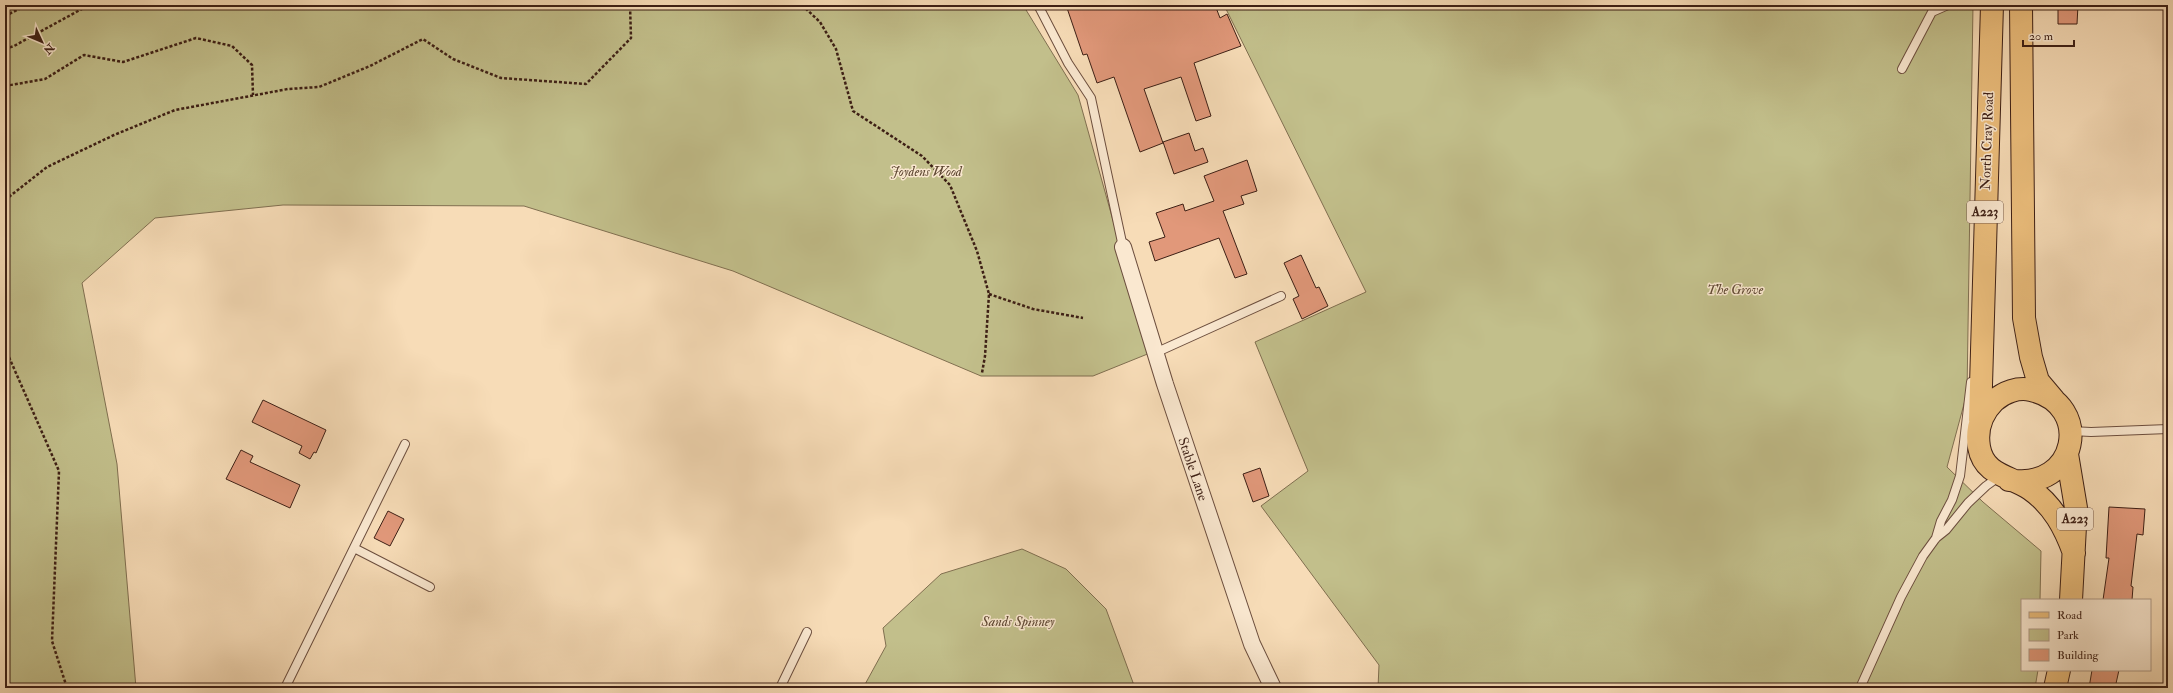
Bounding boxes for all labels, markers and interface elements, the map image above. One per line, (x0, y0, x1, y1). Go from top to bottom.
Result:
north arrow (22, 22, 62, 62)
scale bar (2023, 22, 2074, 48)
text: 20 m (2029, 29, 2054, 44)
text: N (40, 40, 58, 57)
street label: North Cray Road (1977, 91, 1998, 190)
park label: Joydens Wood (890, 163, 963, 180)
road number: A223 (1967, 201, 2003, 223)
park label: The Grove (1707, 281, 1763, 298)
street label: Stable Lane (1174, 435, 1212, 503)
road number: A223 (2057, 508, 2093, 530)
legend (2021, 599, 2151, 671)
text: Road (2057, 608, 2082, 623)
park label: Sands Spinney (980, 613, 1055, 630)
text: Park (2057, 628, 2079, 643)
text: Building (2057, 648, 2100, 663)

